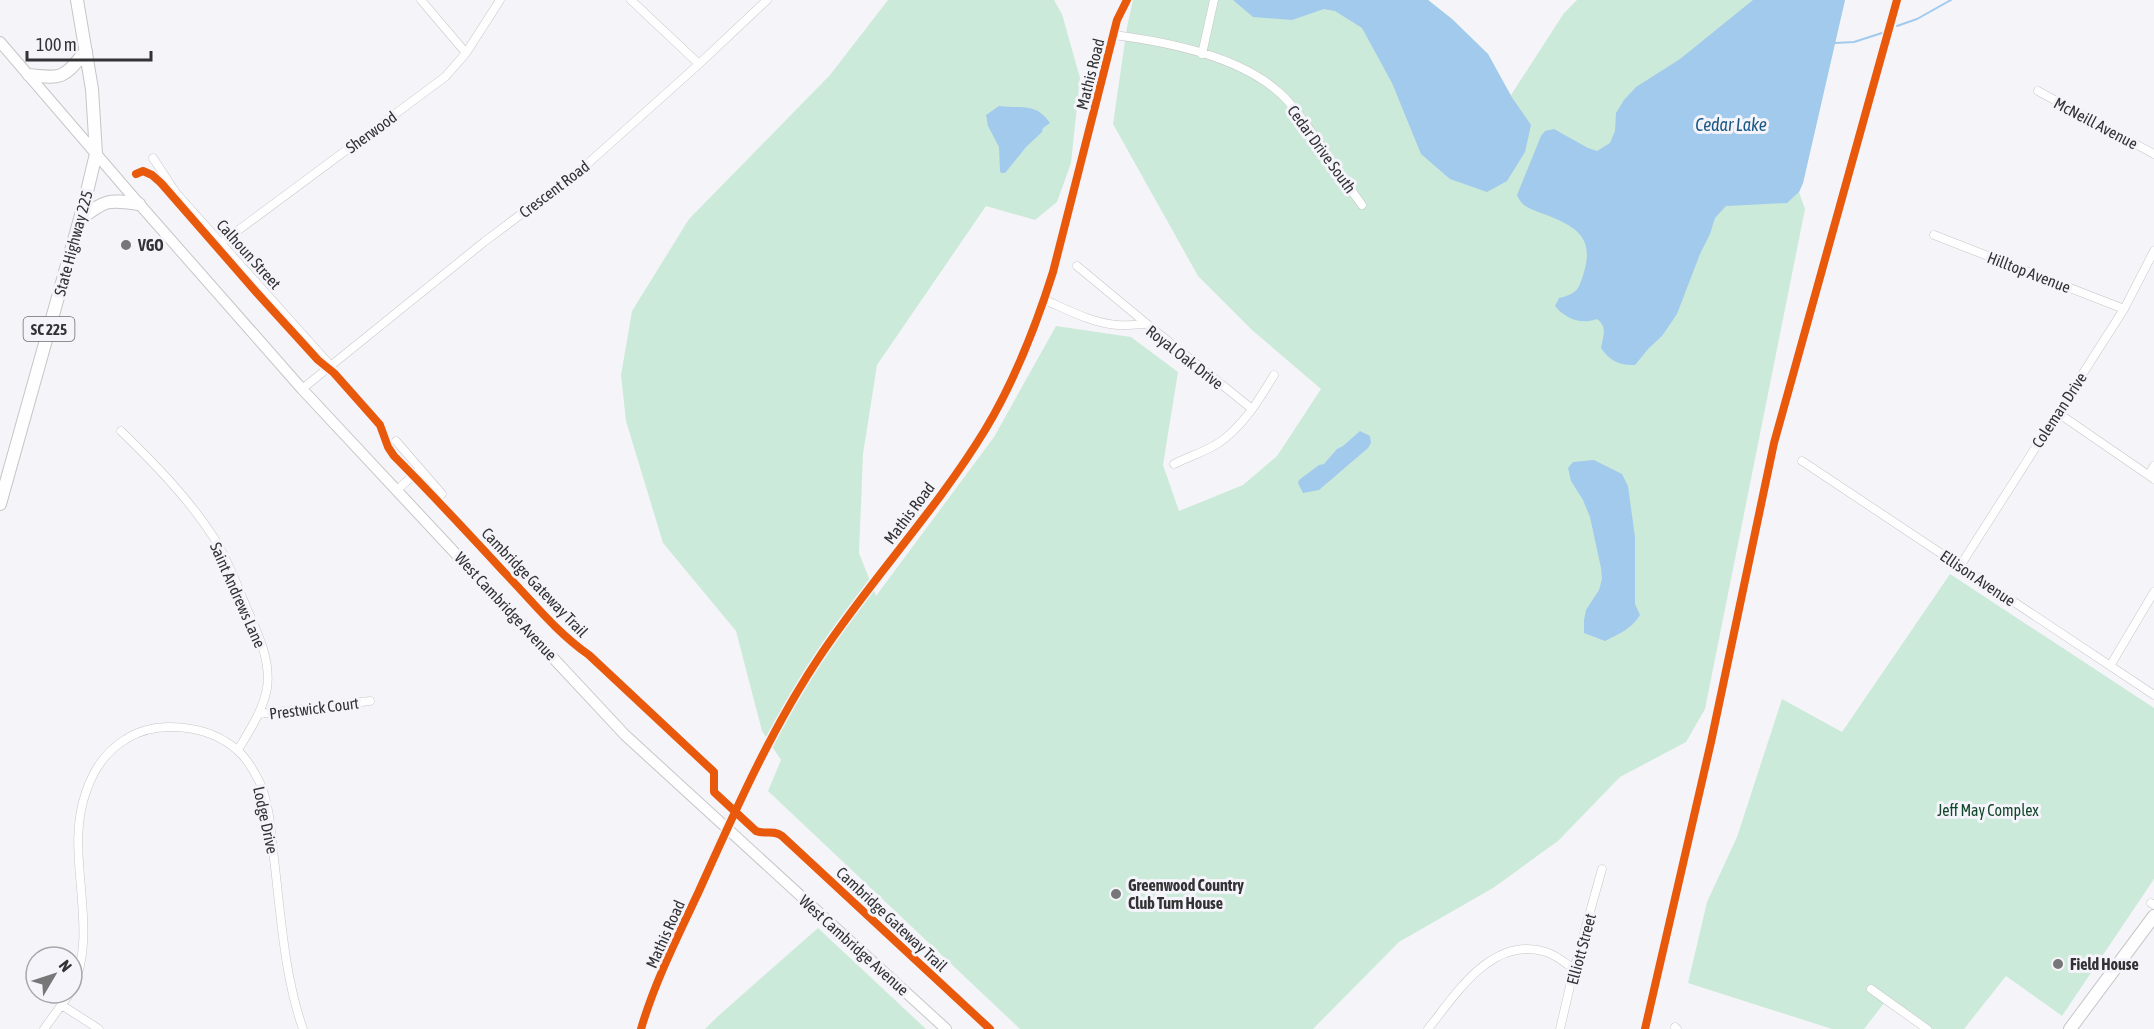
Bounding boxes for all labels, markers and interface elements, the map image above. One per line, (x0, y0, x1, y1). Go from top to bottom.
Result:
scale bar (27, 24, 152, 62)
text: 100 m (36, 34, 77, 55)
street label: Mathis Road (1072, 37, 1108, 111)
street label: McNeill Avenue (2051, 93, 2141, 153)
street label: Cedar Drive South (1284, 102, 1360, 196)
street label: Sherwood (342, 108, 400, 156)
water label: Cedar Lake (1695, 114, 1767, 135)
street label: Crescent Road (515, 157, 593, 221)
street label: State Highway 225 (50, 188, 97, 298)
street label: Calhoun Street (213, 216, 285, 293)
place label: VGO (137, 236, 164, 254)
marker: VGO (119, 238, 133, 252)
street label: Hilltop Avenue (1985, 248, 2073, 297)
road number: SC 225 (23, 317, 74, 341)
street label: Royal Oak Drive (1142, 321, 1227, 393)
street label: Coleman Drive (2028, 369, 2090, 451)
street label: Mathis Road (880, 479, 938, 547)
street label: Cambridge Gateway Trail (478, 524, 592, 642)
street label: Saint Andrews Lane (207, 540, 269, 650)
street label: Ellison Avenue (1937, 546, 2019, 610)
street label: West Cambridge Avenue (451, 548, 561, 664)
street label: Prestwick Court (268, 694, 360, 722)
street label: Lodge Drive (249, 785, 282, 856)
park label: Jeff May Complex (1937, 801, 2039, 820)
street label: Cambridge Gateway Trail (832, 863, 952, 976)
place label: Greenwood Country Club Turn House (1128, 876, 1244, 912)
marker: Greenwood Country Club Turn House (1109, 887, 1123, 901)
street label: West Cambridge Avenue (795, 891, 912, 1000)
street label: Mathis Road (642, 897, 688, 971)
street label: Elliott Street (1563, 911, 1599, 987)
north arrow (24, 945, 84, 1005)
place label: Field House (2070, 955, 2139, 973)
text: N (56, 956, 76, 975)
marker: Field House (2051, 957, 2065, 971)

